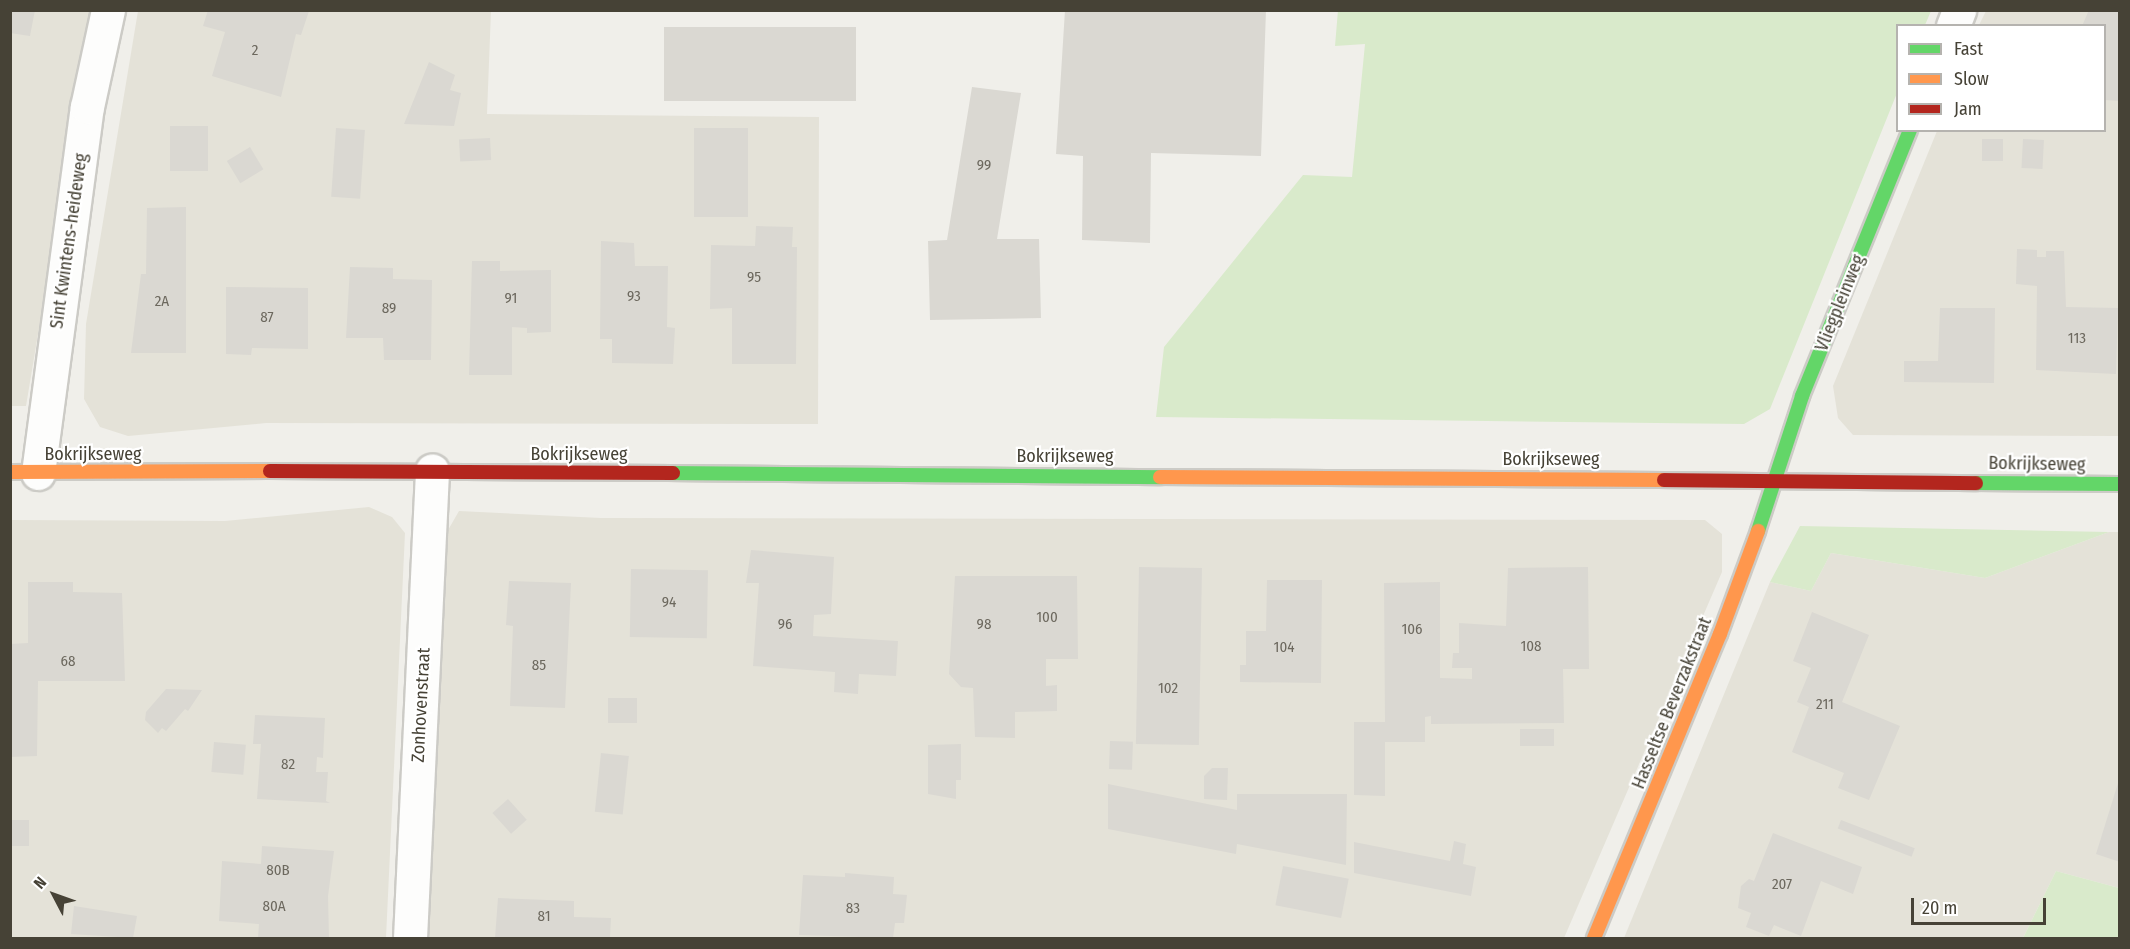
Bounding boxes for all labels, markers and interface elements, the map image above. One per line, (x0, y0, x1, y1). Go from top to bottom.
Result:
legend (1896, 24, 2106, 132)
text: Fast (1954, 38, 1983, 60)
house number: 2 (252, 42, 258, 60)
text: Slow (1954, 68, 1989, 90)
text: Jam (1954, 98, 1982, 120)
street label: Sint Kwintens-heideweg (46, 152, 92, 330)
house number: 99 (977, 157, 991, 175)
street label: Vliegpleinweg (1811, 252, 1869, 354)
house number: 95 (747, 269, 761, 287)
house number: 93 (627, 288, 641, 306)
house number: 91 (505, 290, 517, 308)
house number: 2A (155, 293, 169, 311)
house number: 89 (382, 300, 396, 318)
house number: 87 (260, 309, 274, 327)
house number: 113 (2068, 330, 2086, 348)
street label: Bokrijkseweg (44, 443, 142, 465)
street label: Bokrijkseweg (530, 443, 628, 465)
street label: Bokrijkseweg (1016, 445, 1114, 467)
street label: Bokrijkseweg (1502, 448, 1600, 470)
street label: Bokrijkseweg (1988, 452, 2086, 476)
house number: 94 (662, 594, 676, 612)
house number: 100 (1036, 609, 1058, 627)
street label: Hasseltse Beverzakstraat (1628, 614, 1716, 792)
house number: 96 (778, 616, 792, 634)
house number: 98 (977, 616, 991, 634)
house number: 106 (1401, 621, 1423, 639)
house number: 108 (1520, 638, 1542, 656)
house number: 104 (1274, 639, 1294, 657)
street label: Zonhovenstraat (407, 647, 435, 763)
house number: 68 (61, 653, 75, 671)
house number: 85 (532, 657, 546, 675)
house number: 102 (1158, 680, 1178, 698)
house number: 211 (1816, 696, 1834, 714)
house number: 82 (281, 756, 295, 774)
house number: 80B (266, 862, 290, 880)
north arrow (24, 865, 84, 925)
text: N (30, 873, 50, 893)
house number: 207 (1772, 876, 1792, 894)
scale bar (1914, 886, 2049, 924)
text: 20 m (1922, 897, 1957, 919)
house number: 80A (262, 898, 286, 916)
house number: 83 (846, 900, 860, 918)
house number: 81 (538, 908, 550, 926)

